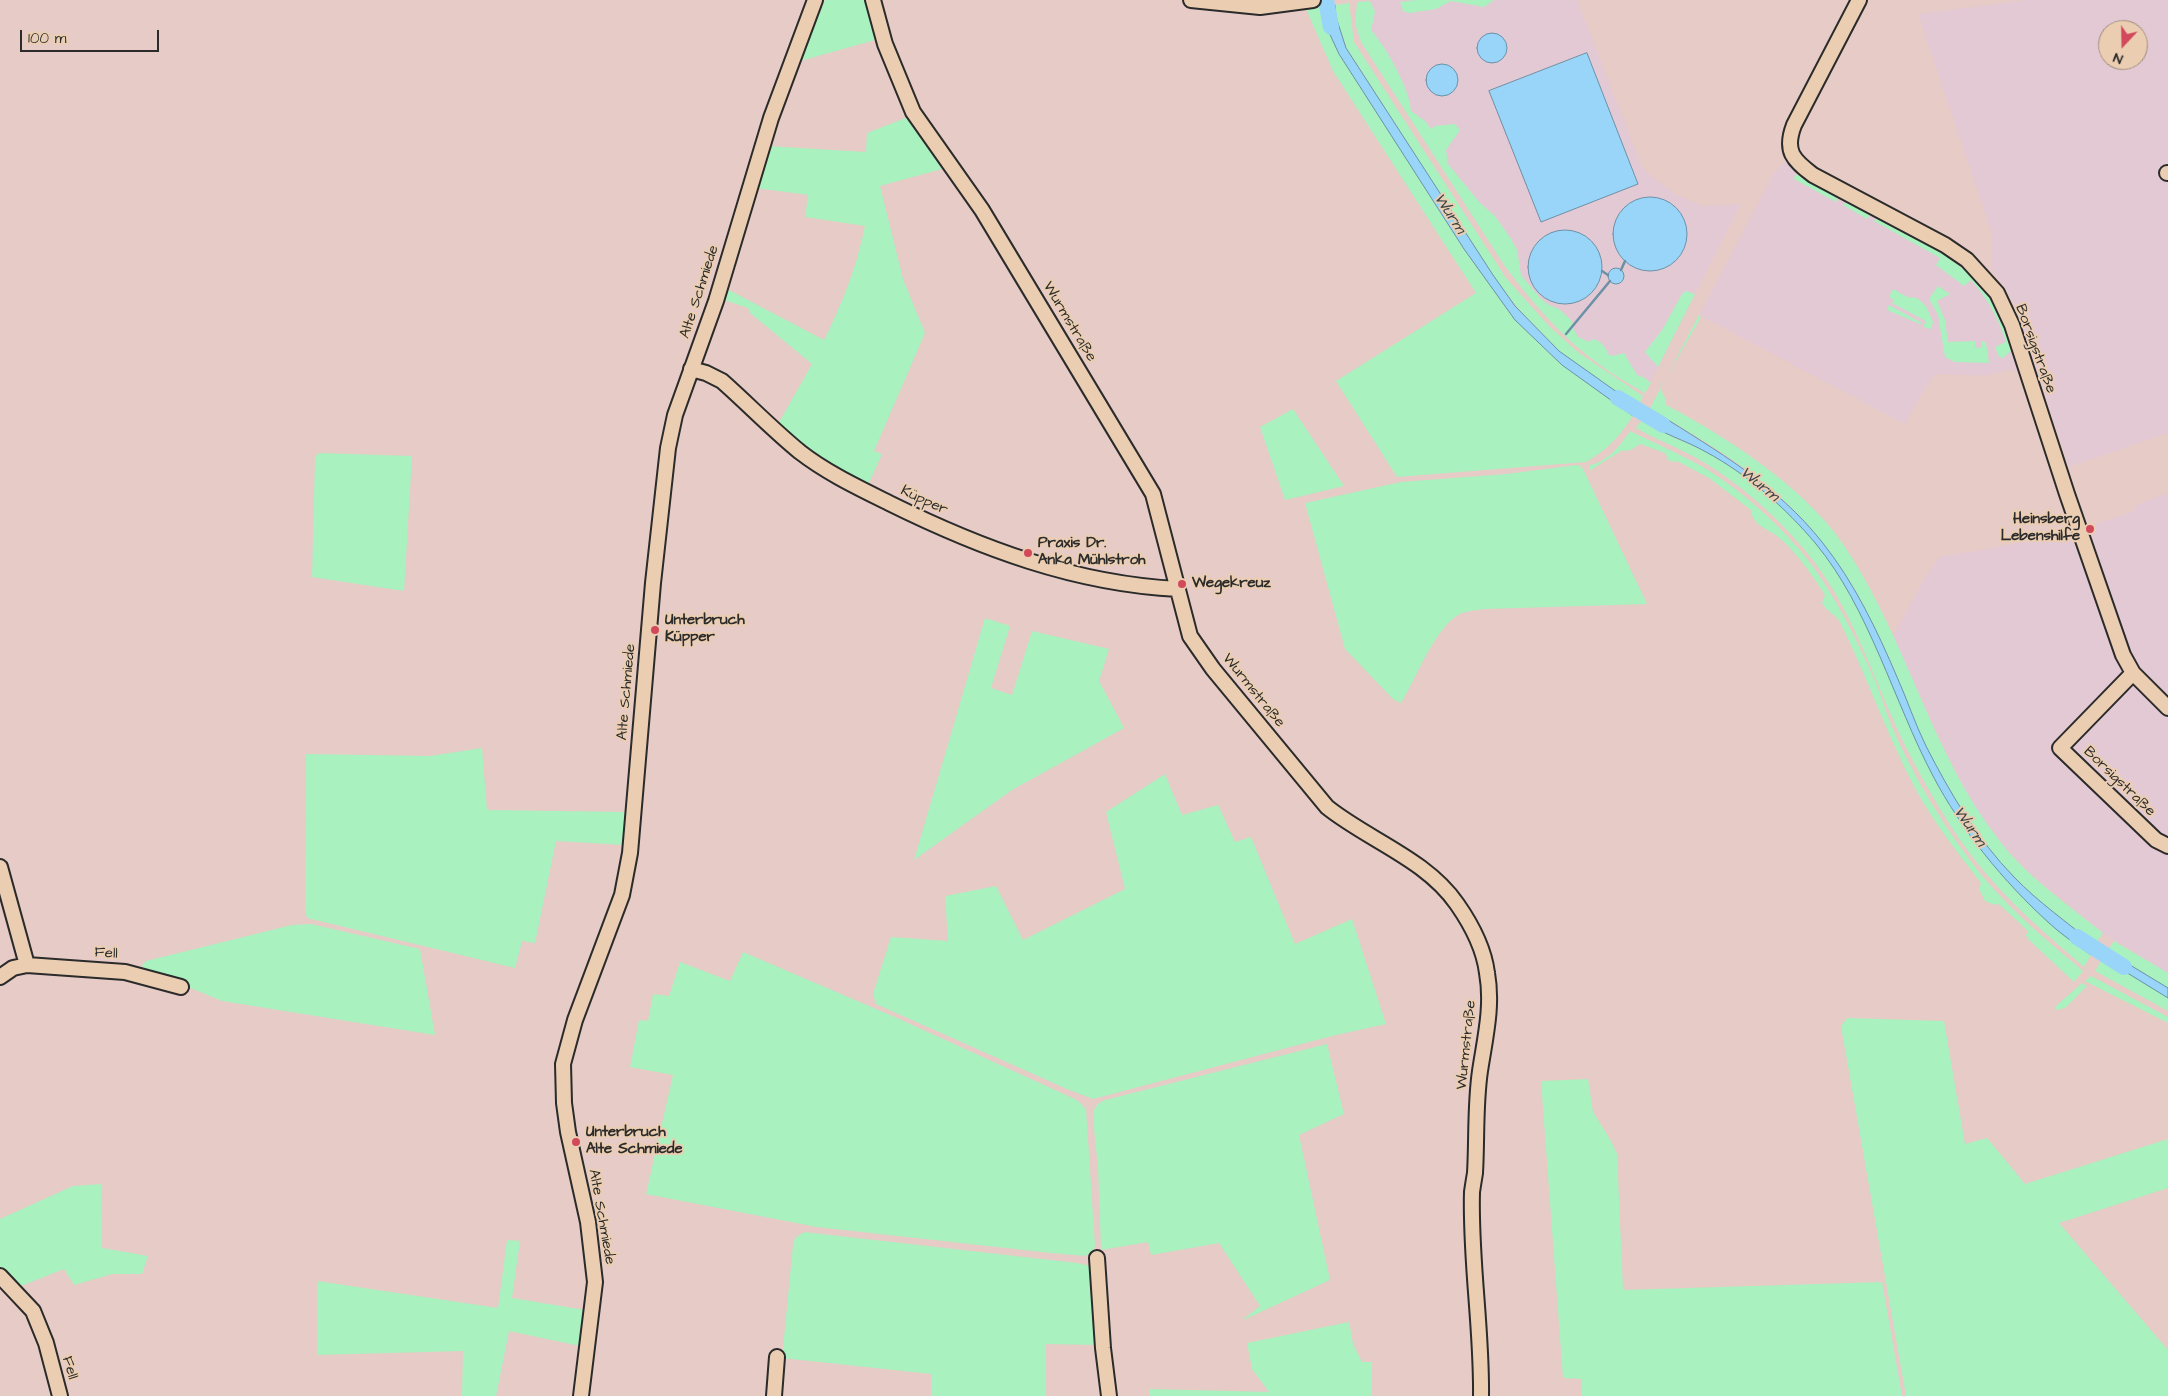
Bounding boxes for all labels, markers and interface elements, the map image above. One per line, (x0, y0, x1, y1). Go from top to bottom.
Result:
scale bar (22, 20, 161, 52)
north arrow (2098, 20, 2148, 70)
text: 100 m (28, 28, 67, 49)
text: N (2110, 47, 2126, 69)
water label: Wurm (1429, 190, 1469, 238)
street label: Alte Schmiede (677, 243, 723, 341)
street label: Wurmstraße (1038, 279, 1100, 365)
street label: Borsigstraße (2011, 302, 2059, 396)
water label: Wurm (1736, 464, 1782, 506)
street label: Küpper (898, 482, 950, 520)
place label: Heinsberg Lebenshilfe (2001, 511, 2080, 546)
marker: Heinsberg Lebenshilfe (2084, 523, 2096, 535)
place label: Praxis Dr. Anka Mühlstroh (1038, 535, 1146, 570)
marker: Praxis Dr. Anka Mühlstroh (1022, 547, 1034, 559)
place label: Wegekreuz (1192, 575, 1271, 593)
marker: Wegekreuz (1176, 578, 1188, 590)
place label: Unterbruch Küpper (665, 612, 745, 647)
marker: Unterbruch Küpper (649, 624, 661, 636)
street label: Alte Schmiede (614, 643, 640, 741)
street label: Wurmstraße (1218, 650, 1288, 732)
street label: Borsigstraße (2079, 743, 2159, 821)
water label: Wurm (1948, 803, 1990, 851)
street label: Fell (94, 944, 118, 964)
street label: Wurmstraße (1453, 999, 1481, 1091)
place label: Unterbruch Alte Schmiede (586, 1124, 683, 1159)
marker: Unterbruch Alte Schmiede (570, 1136, 582, 1148)
street label: Alte Schmiede (584, 1168, 618, 1266)
street label: Fell (57, 1354, 81, 1382)

